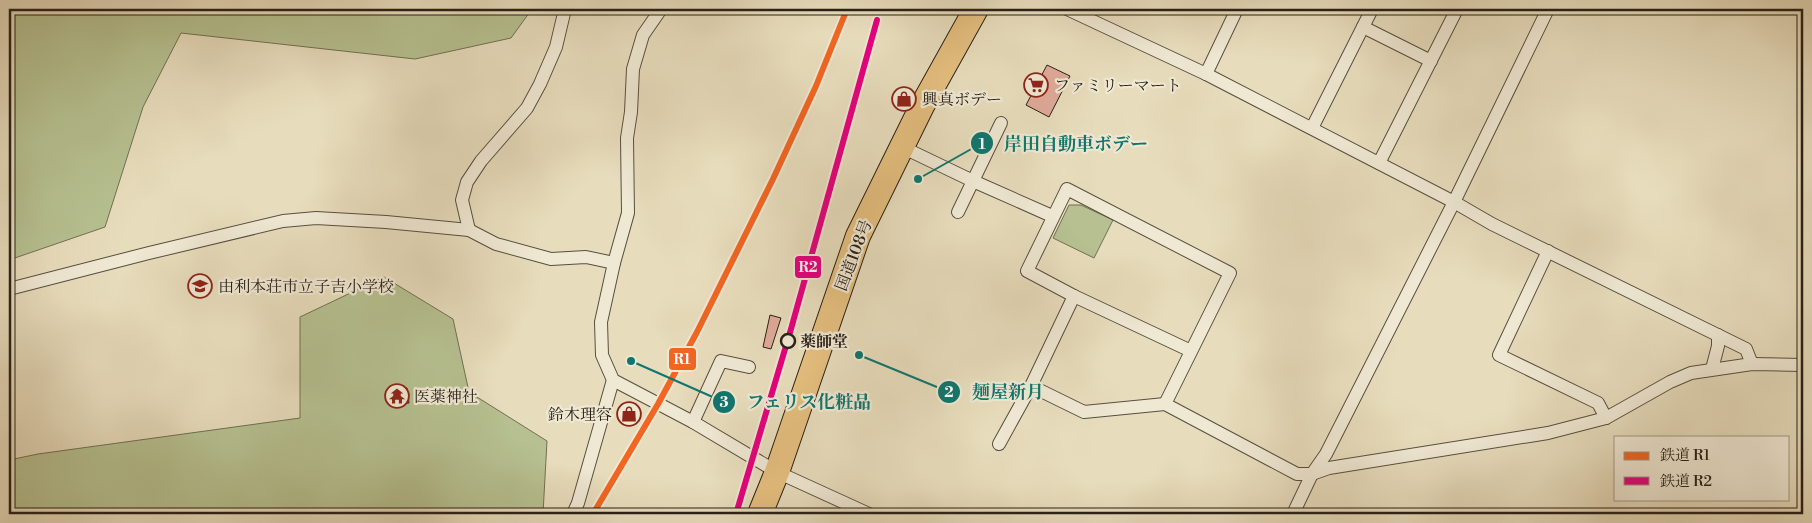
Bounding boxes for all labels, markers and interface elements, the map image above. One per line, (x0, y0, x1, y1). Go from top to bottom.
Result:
supermarket icon: ファミリーマート (1023, 72, 1049, 98)
place label: ファミリーマート (1054, 76, 1182, 96)
shop icon: 興真ボデー (891, 86, 917, 112)
place label: 興真ボデー (922, 90, 1002, 110)
callout: 岸田自動車ボデー (969, 127, 1158, 160)
text: 岸田自動車ボデー (1004, 133, 1148, 156)
text: 1 (978, 135, 986, 154)
street label: 国道108号 (831, 217, 877, 294)
line badge: R2 (794, 255, 822, 279)
text: R2 (798, 259, 818, 277)
school or university icon: 由利本荘市立子吉小学校 (187, 273, 213, 299)
place label: 由利本荘市立子吉小学校 (218, 277, 394, 297)
place label: 薬師堂 (800, 332, 848, 352)
marker: 薬師堂 (780, 333, 796, 349)
line badge: R1 (668, 347, 697, 371)
text: R1 (673, 351, 691, 369)
callout: 麺屋新月 (937, 375, 1054, 408)
text: 麺屋新月 (972, 381, 1044, 404)
temple icon: 医薬神社 (384, 383, 410, 409)
text: 2 (944, 383, 954, 402)
callout: フェリス化粧品 (711, 386, 882, 419)
place label: 医薬神社 (414, 387, 478, 407)
text: フェリス化粧品 (747, 391, 871, 414)
text: 3 (719, 393, 729, 412)
shop icon: 鈴木理容 (616, 401, 642, 427)
place label: 鈴木理容 (547, 405, 612, 425)
legend (1614, 436, 1790, 500)
text: 鉄道 R1 (1660, 446, 1710, 465)
text: 鉄道 R2 (1660, 472, 1712, 491)

